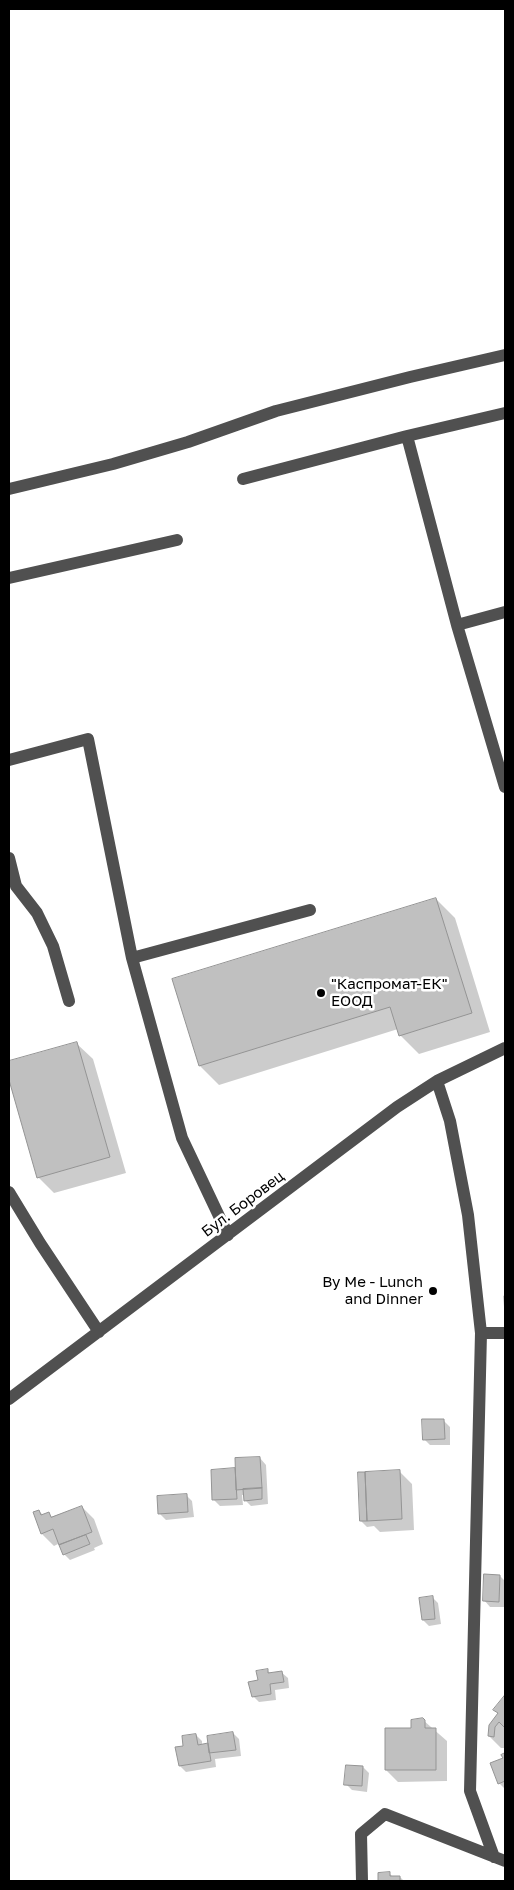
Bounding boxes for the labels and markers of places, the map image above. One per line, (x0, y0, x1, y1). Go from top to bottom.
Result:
place label: "Каспромат-ЕК" ЕООД (331, 975, 448, 1010)
marker: "Каспромат-ЕК" ЕООД (315, 987, 327, 999)
place label: By Me - Lunch and Dinner (322, 1273, 423, 1308)
marker: By Me - Lunch and Dinner (427, 1285, 439, 1297)

